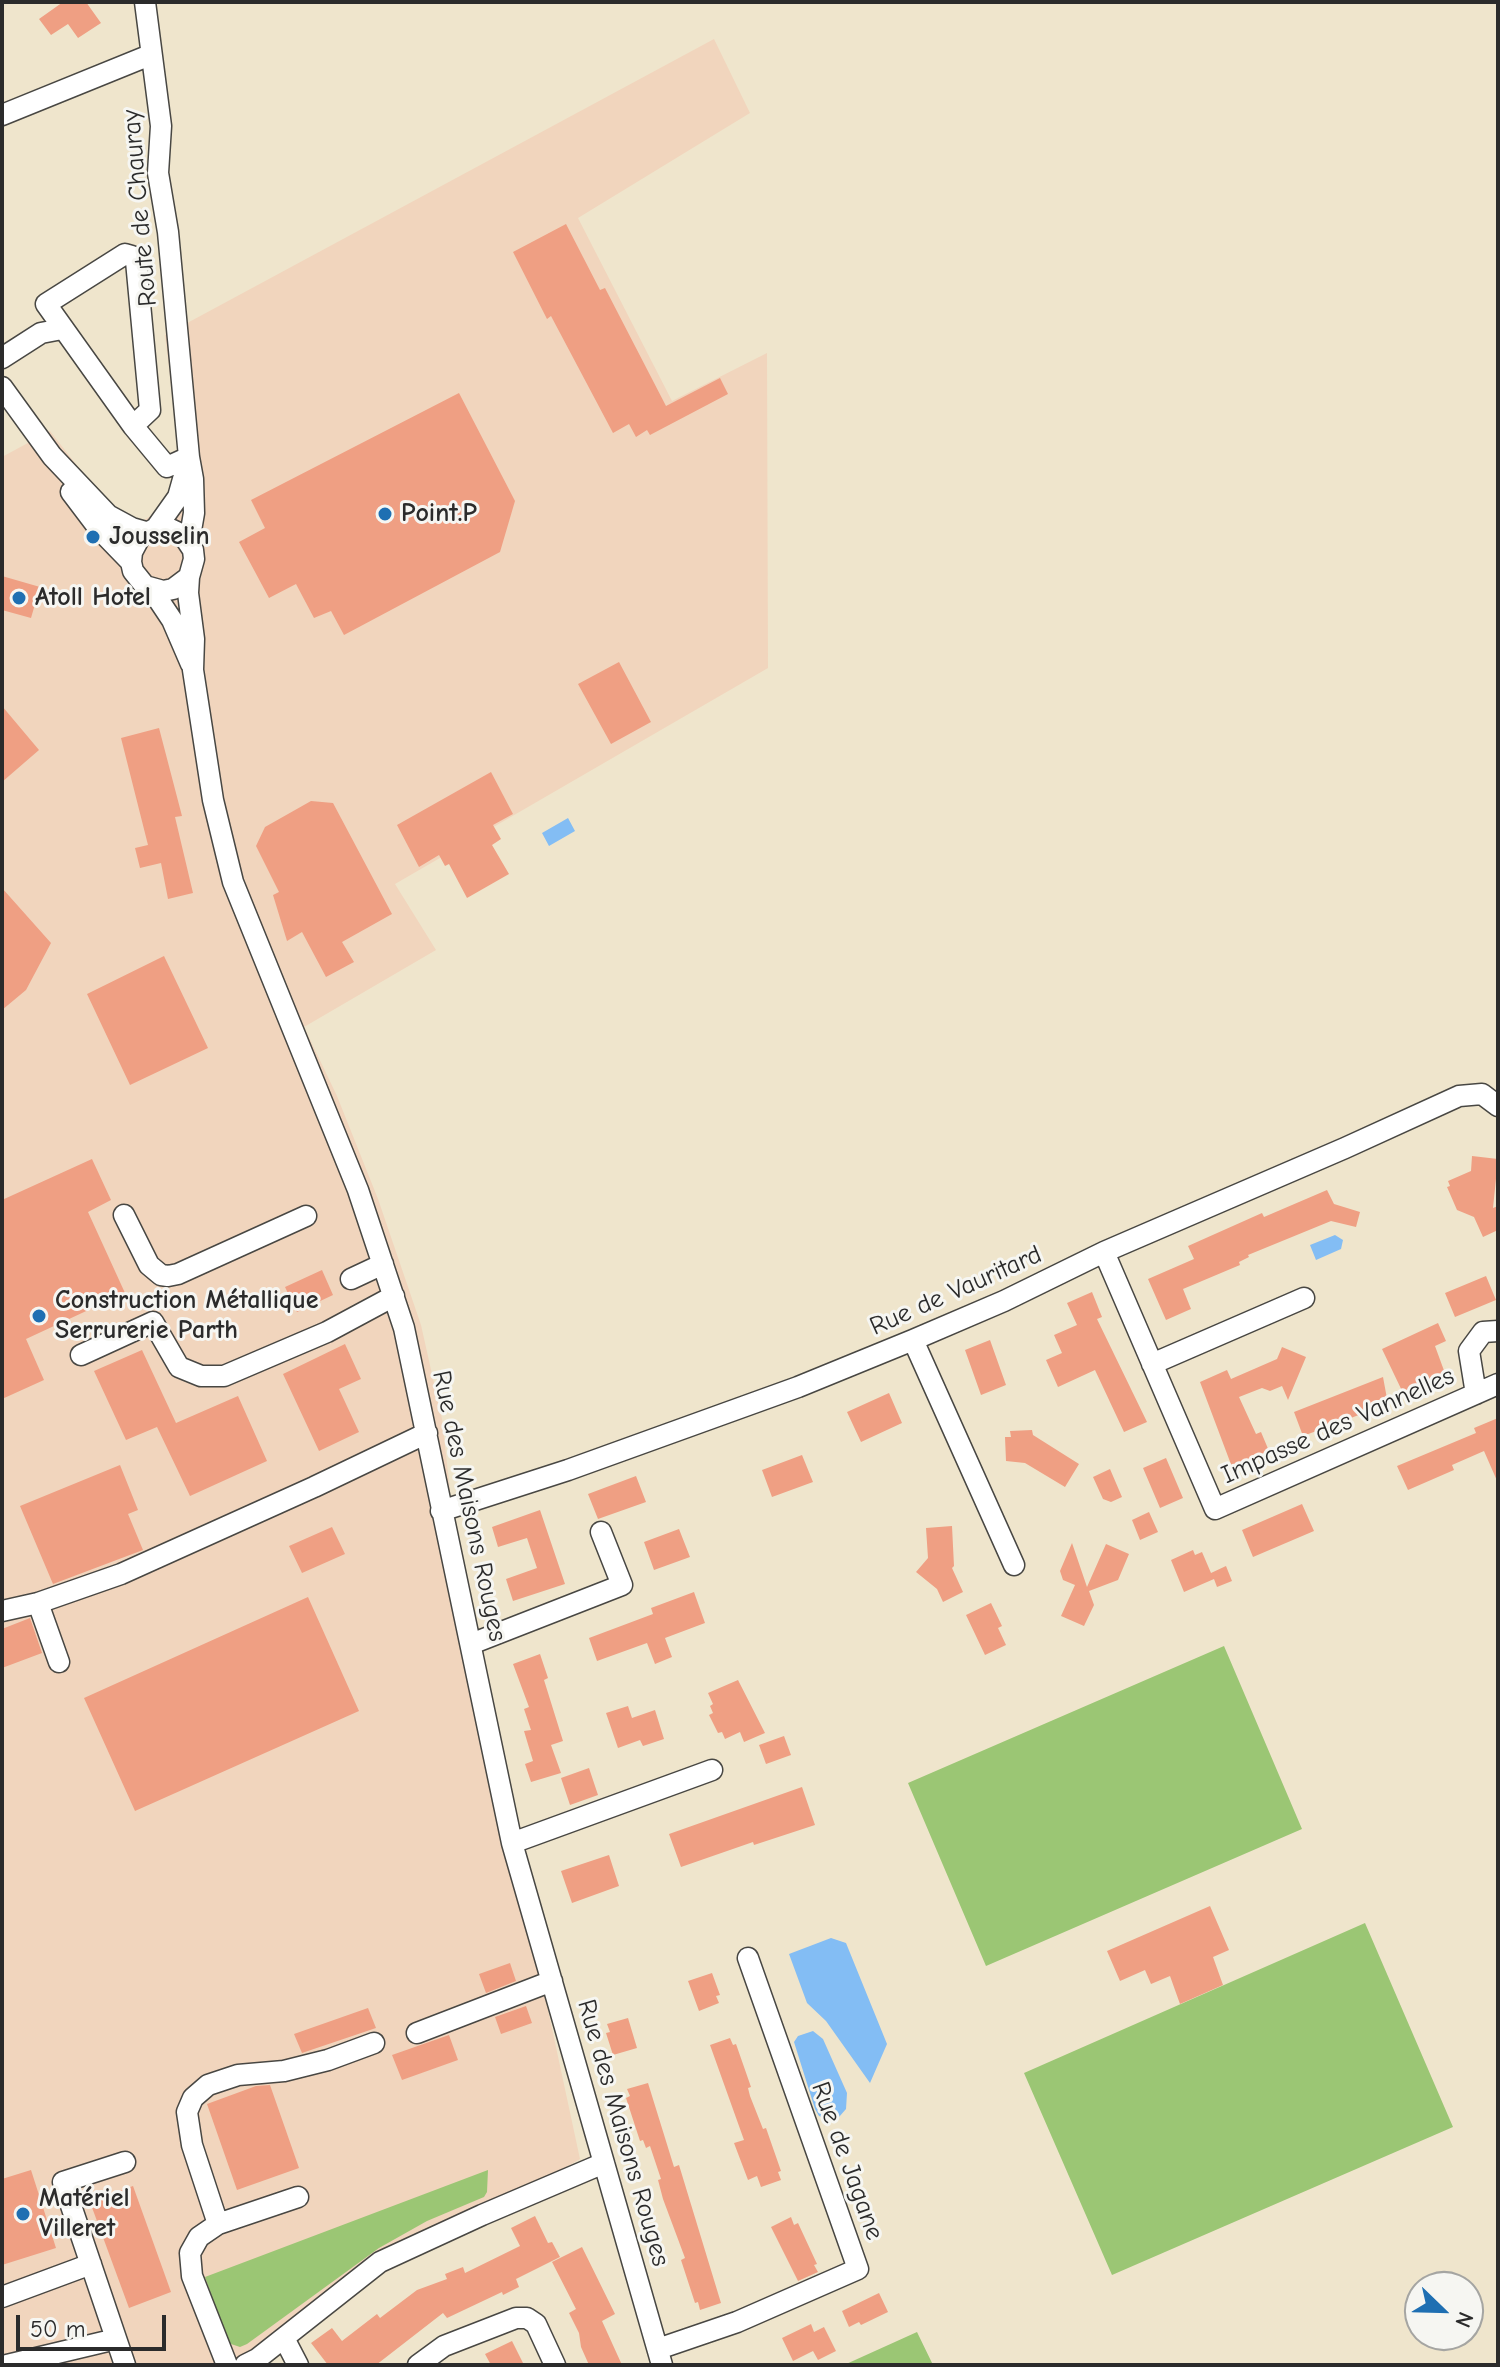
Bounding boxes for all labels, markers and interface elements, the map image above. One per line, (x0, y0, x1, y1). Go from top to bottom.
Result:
street label: Route de Chauray (116, 108, 164, 308)
place label: Point.P (401, 498, 477, 530)
marker: Point.P (376, 505, 394, 523)
place label: Jousselin (109, 521, 210, 553)
marker: Jousselin (84, 528, 102, 546)
place label: Atoll Hotel (35, 582, 151, 614)
marker: Atoll Hotel (10, 589, 28, 607)
street label: Rue de Vauritard (865, 1239, 1047, 1343)
place label: Construction Métallique Serrurerie Parth (55, 1285, 319, 1346)
marker: Construction Métallique Serrurerie Parth (30, 1307, 48, 1325)
street label: Impasse des Vannelles (1217, 1361, 1459, 1491)
street label: Rue des Maisons Rouges (425, 1368, 513, 1644)
street label: Rue des Maisons Rouges (570, 1996, 676, 2270)
street label: Rue de Jagane (804, 2078, 890, 2244)
place label: Matériel Villeret (39, 2183, 130, 2244)
marker: Matériel Villeret (14, 2205, 32, 2223)
north arrow (1404, 2271, 1484, 2351)
scale bar (20, 2299, 170, 2349)
text: N (1449, 2308, 1479, 2331)
text: 50 m (30, 2315, 86, 2343)

